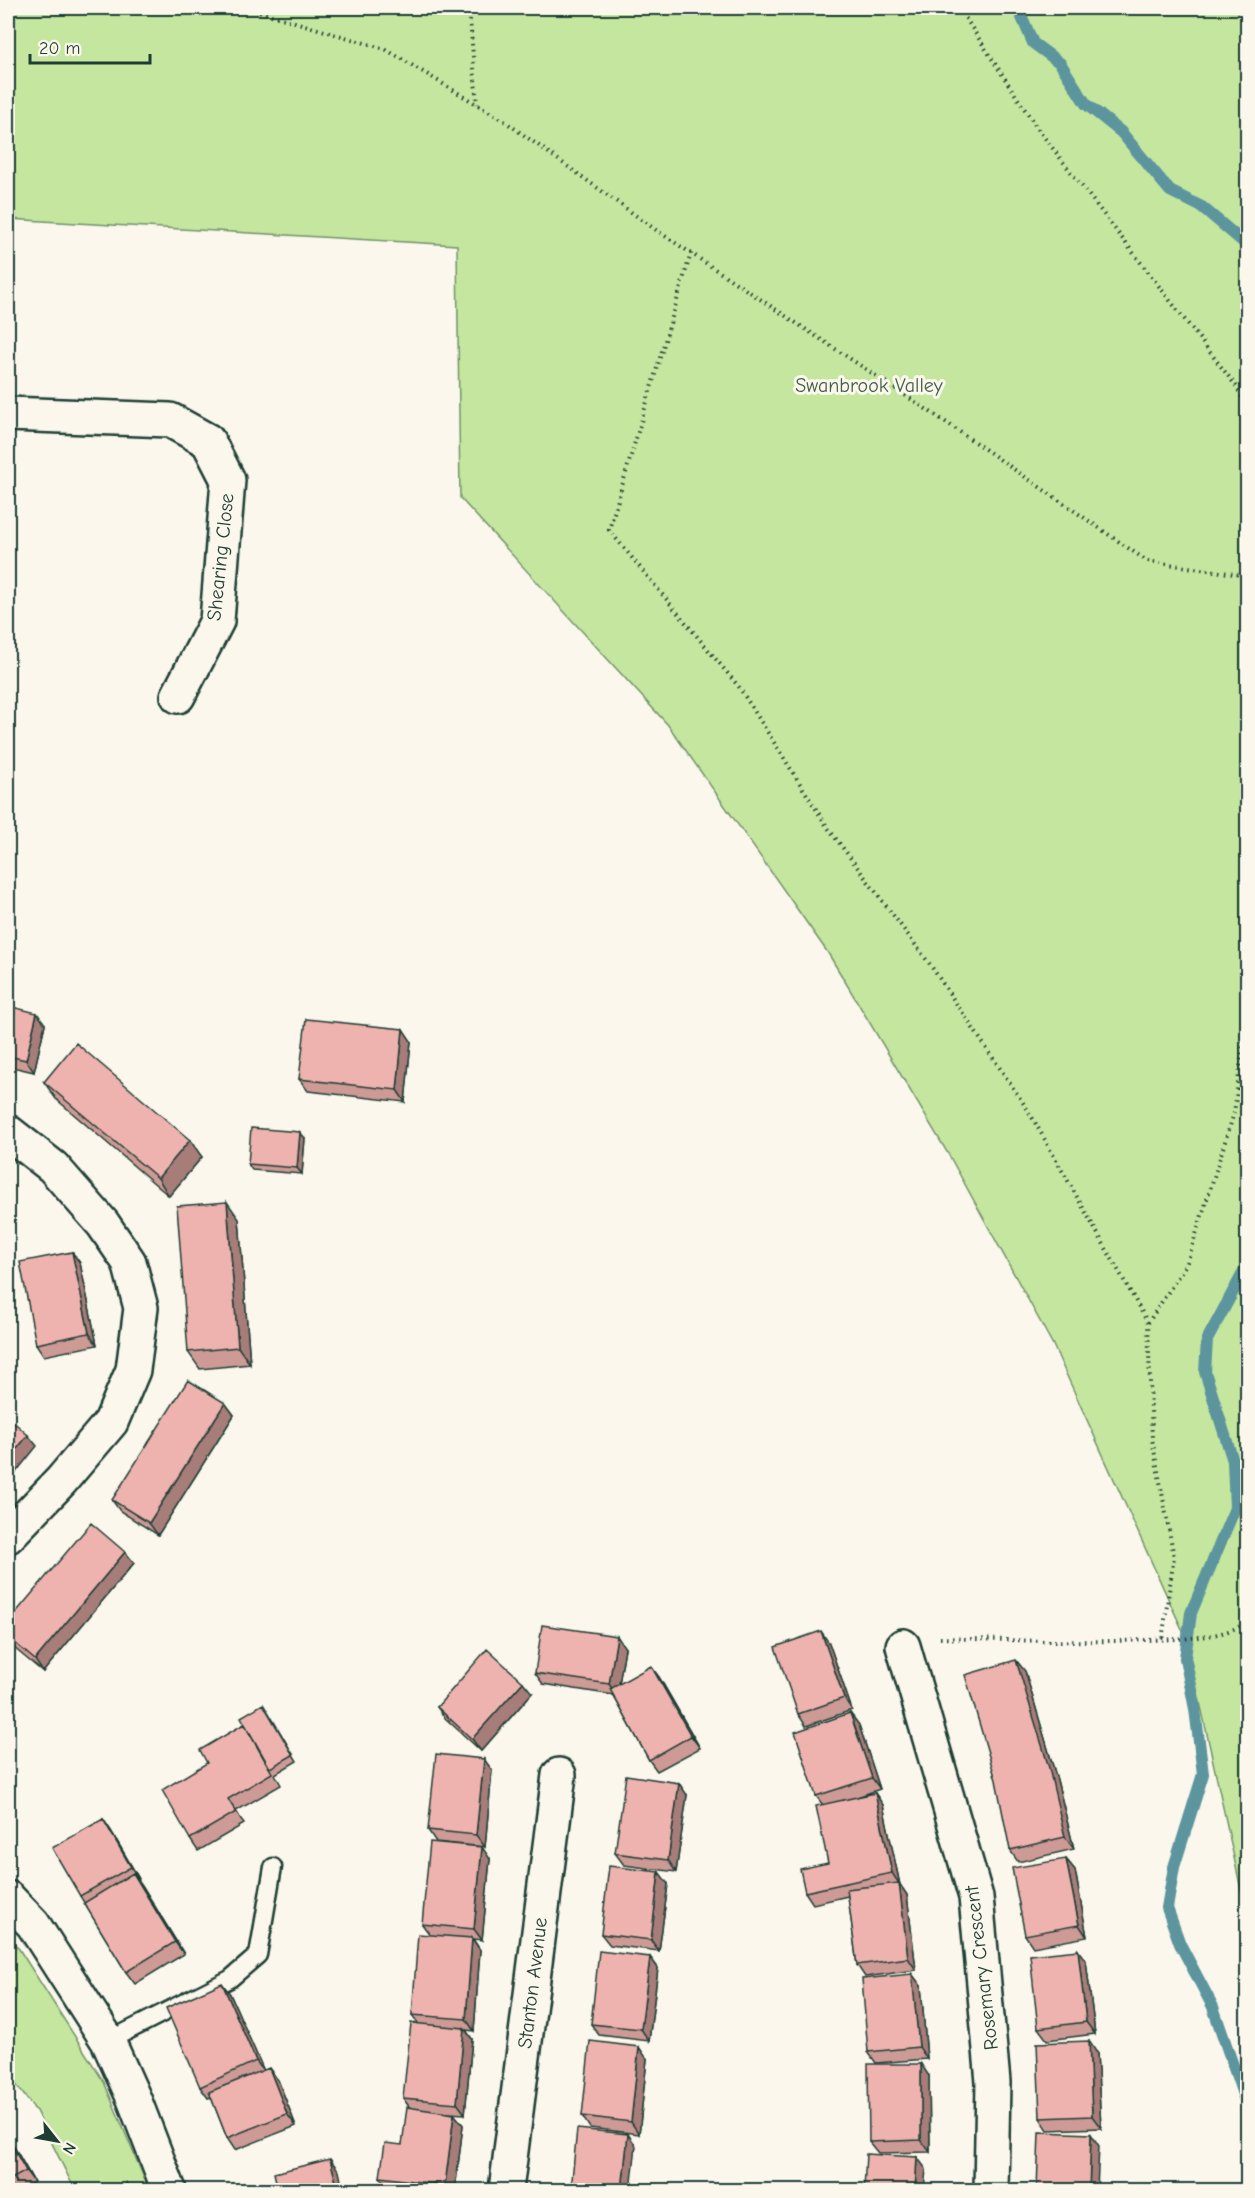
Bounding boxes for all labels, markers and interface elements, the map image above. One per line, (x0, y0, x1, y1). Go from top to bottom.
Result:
scale bar (30, 27, 150, 65)
text: 20 m (39, 38, 80, 59)
park label: Swanbrook Valley (795, 374, 943, 397)
street label: Shearing Close (202, 492, 239, 622)
street label: Rosemary Crescent (960, 1883, 1003, 2051)
street label: Stanton Avenue (513, 1916, 552, 2050)
north arrow (27, 2111, 87, 2171)
text: N (59, 2139, 79, 2157)

